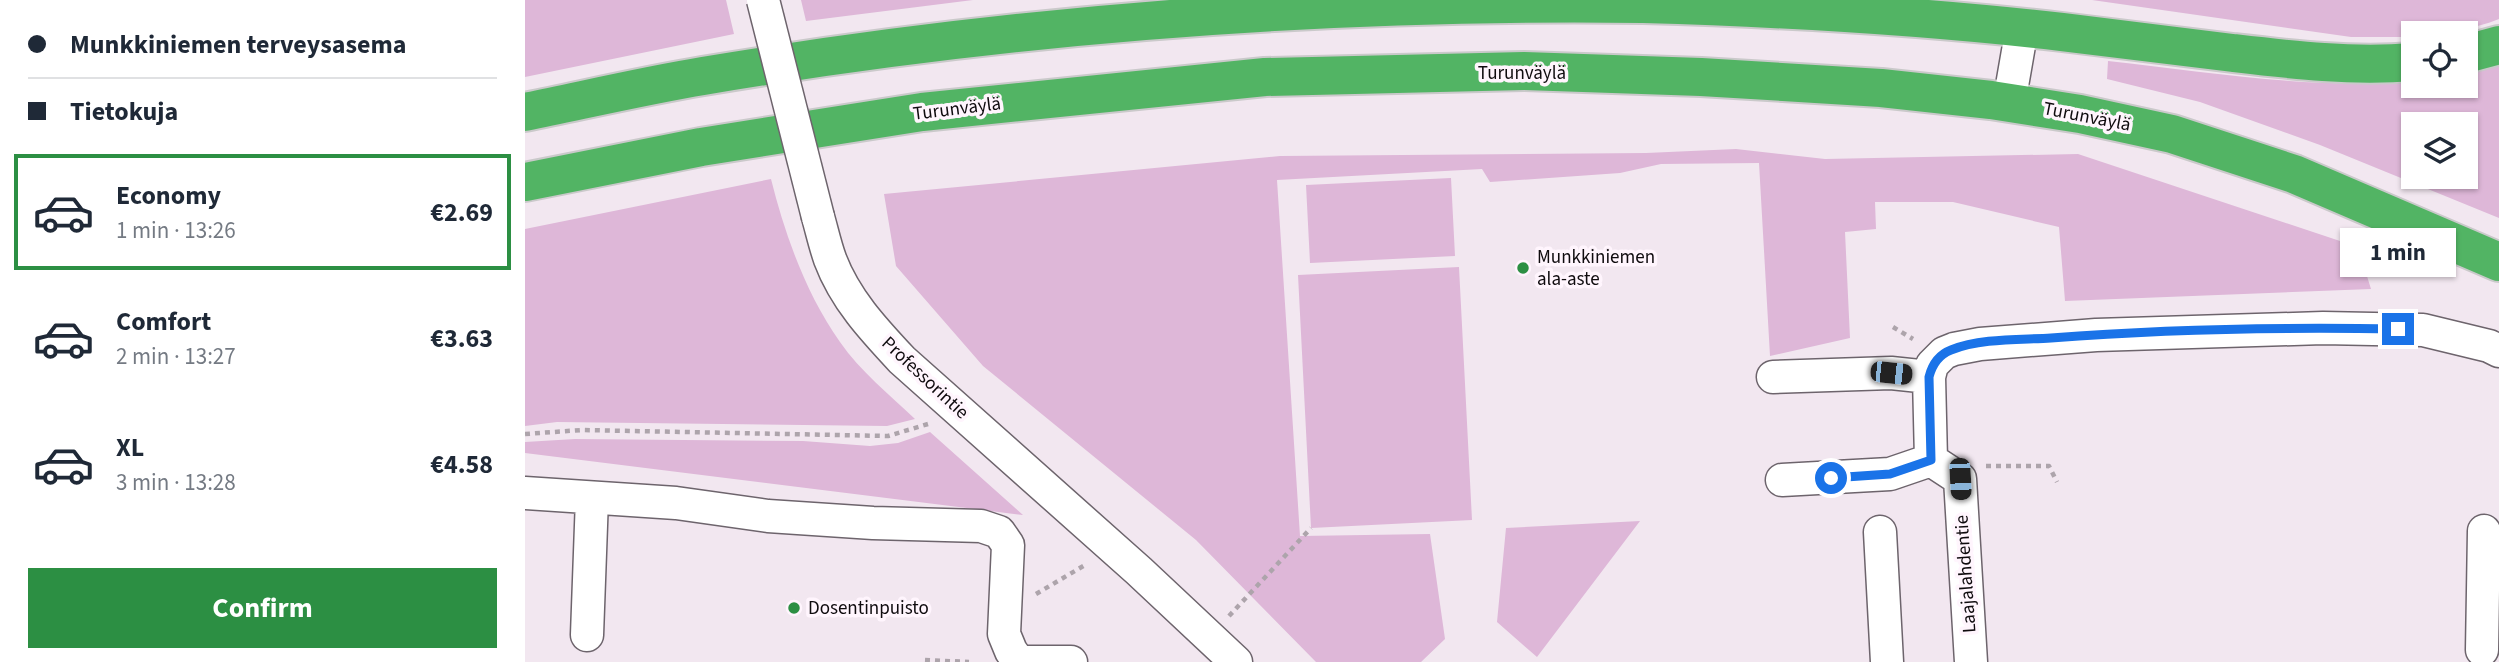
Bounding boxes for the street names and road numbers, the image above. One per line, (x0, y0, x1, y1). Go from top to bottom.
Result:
street label: Turunväylä (1478, 60, 1566, 87)
street label: Turunväylä (912, 90, 1002, 128)
street label: Turunväylä (2041, 95, 2133, 139)
street label: Professorintie (875, 330, 975, 426)
street label: Laajalahdentie (1948, 514, 1984, 634)

